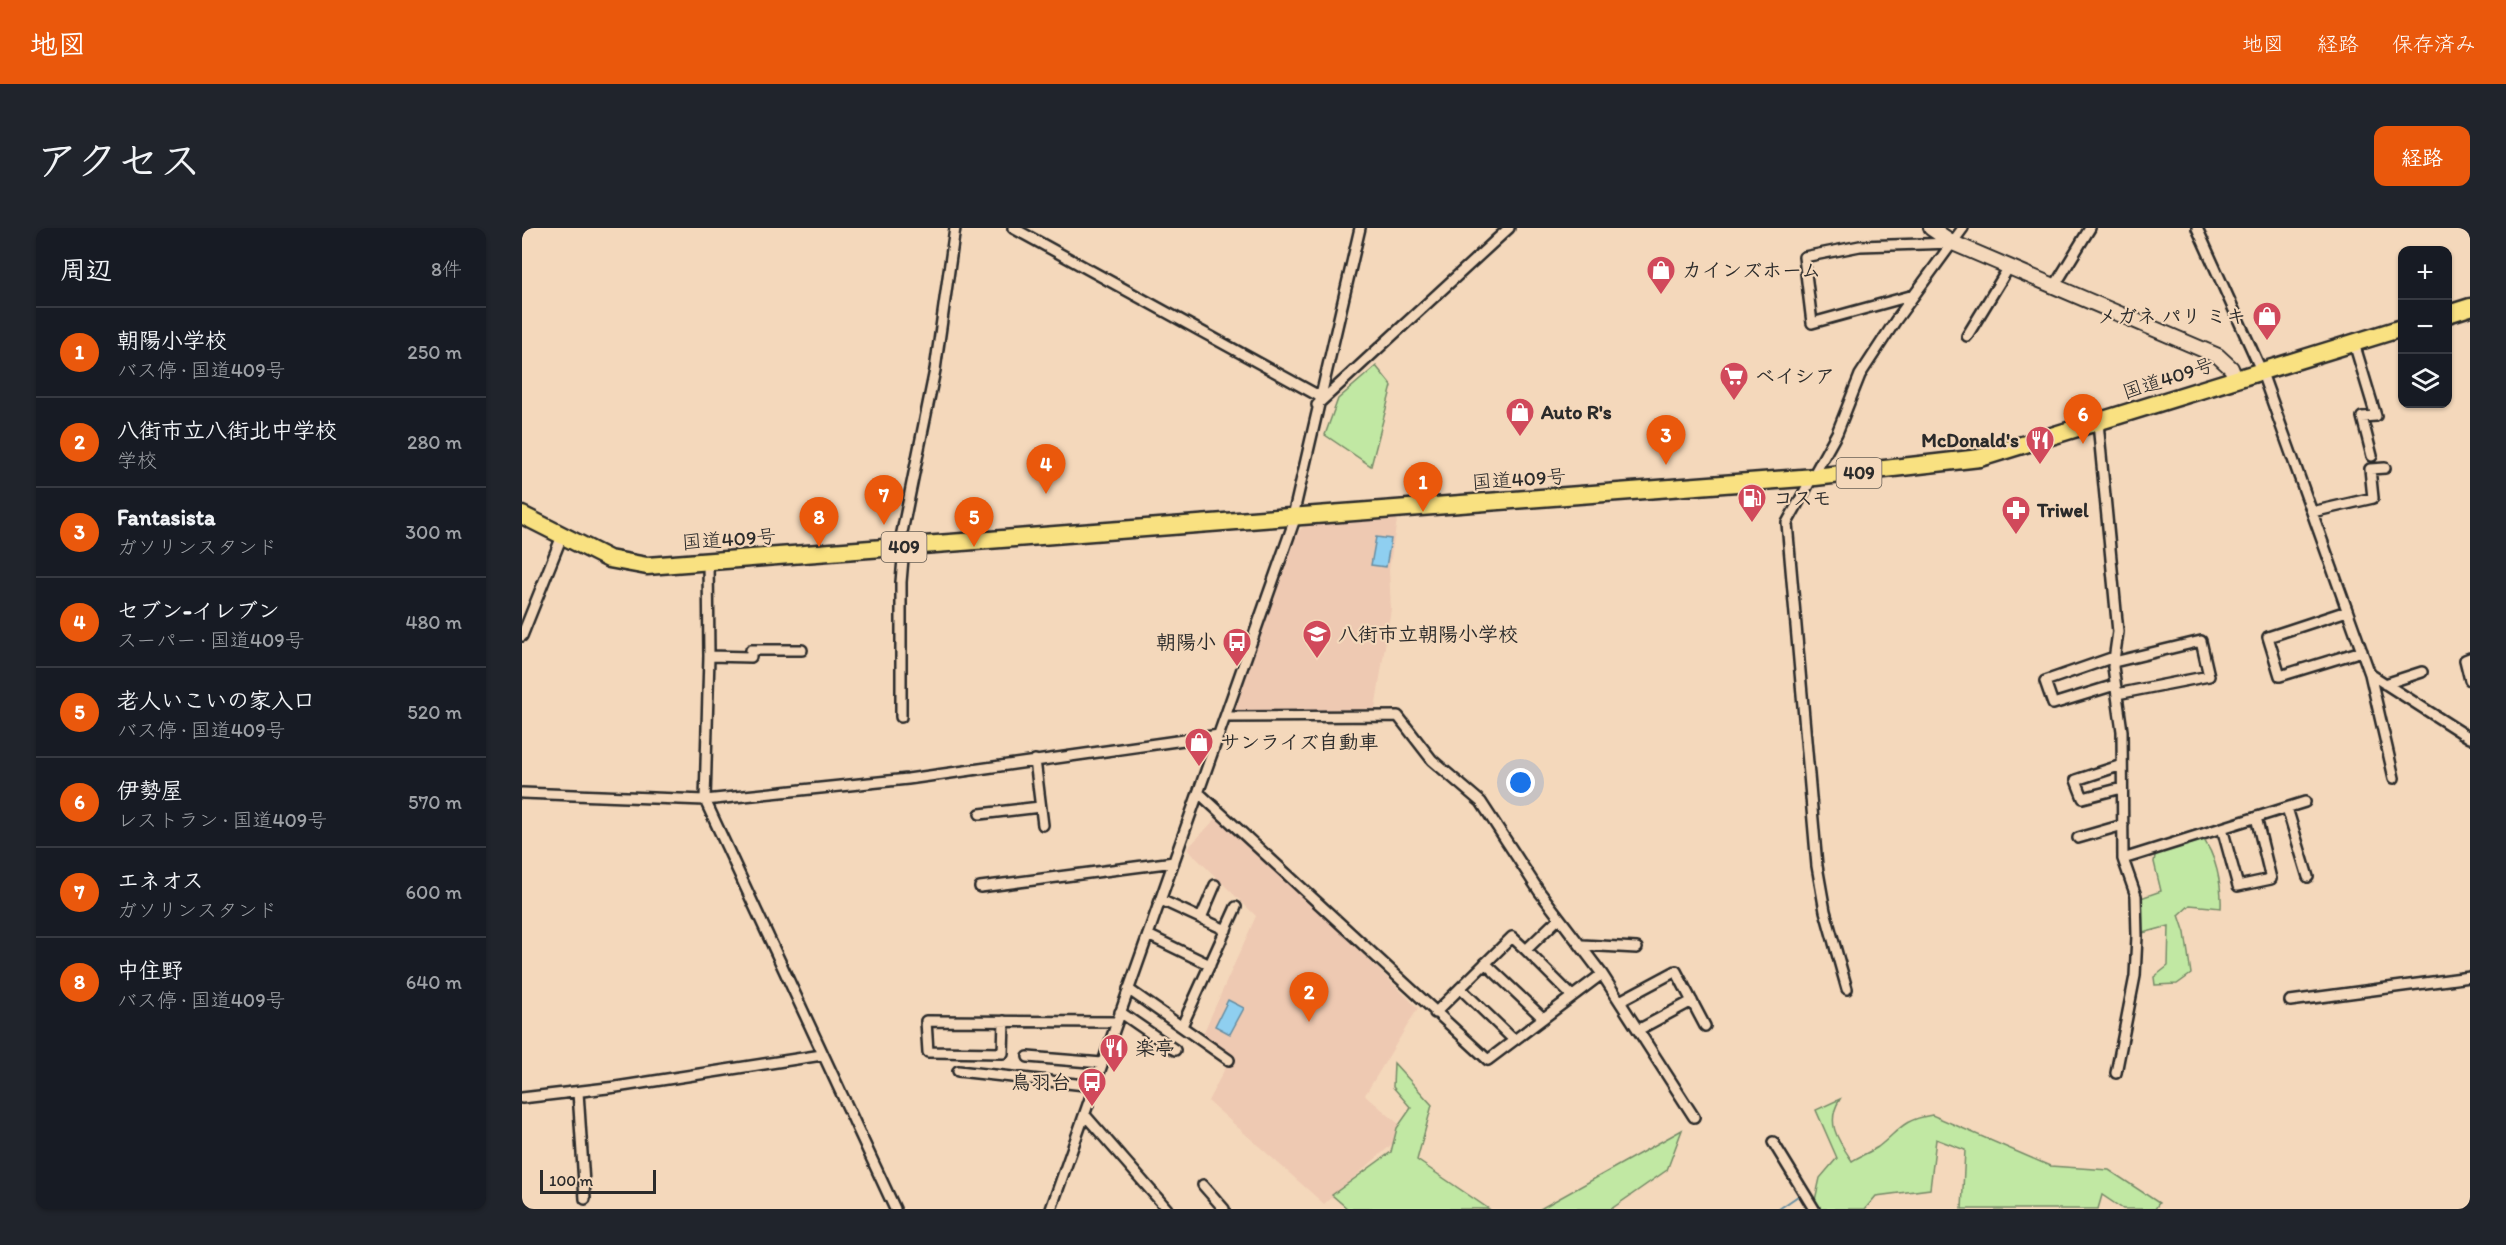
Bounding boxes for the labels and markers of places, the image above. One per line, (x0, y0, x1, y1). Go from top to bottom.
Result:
shop icon: カインズホーム (1645, 254, 1677, 296)
place label: カインズホーム (1682, 258, 1821, 282)
shop icon: メガネ パリ ミキ (2251, 300, 2283, 342)
place label: メガネ パリ ミキ (2097, 304, 2246, 328)
supermarket icon: ベイシア (1718, 360, 1750, 402)
place label: ベイシア (1755, 364, 1835, 388)
pin: 6 (2064, 394, 2102, 444)
shop icon: Auto R's (1504, 396, 1536, 438)
place label: Auto R's (1540, 400, 1612, 424)
pin: 3 (1646, 416, 1686, 465)
restaurant icon: McDonald's (2024, 424, 2056, 466)
place label: McDonald's (1921, 428, 2019, 452)
pin: 4 (1026, 444, 1066, 494)
pin: 1 (1404, 462, 1442, 512)
pin: 7 (864, 476, 904, 525)
fuel station icon: コスモ (1736, 482, 1768, 524)
place label: コスモ (1773, 486, 1832, 510)
pharmacy icon: Triwel (2000, 494, 2032, 536)
pin: 8 (800, 498, 838, 547)
pin: 5 (954, 498, 994, 547)
place label: Triwel (2036, 498, 2089, 522)
school or university icon: 八街市立朝陽小学校 (1301, 618, 1333, 660)
place label: 八街市立朝陽小学校 (1338, 622, 1518, 646)
bus stop icon: 朝陽小 (1221, 626, 1253, 668)
place label: 朝陽小 (1156, 630, 1216, 654)
shop icon: サンライズ自動車 (1183, 726, 1215, 768)
place label: サンライズ自動車 (1220, 730, 1379, 754)
pin: 2 (1290, 972, 1328, 1022)
restaurant icon: 楽亭 (1098, 1032, 1130, 1074)
place label: 楽亭 (1135, 1036, 1175, 1060)
bus stop icon: 鳥羽台 (1076, 1066, 1108, 1108)
place label: 鳥羽台 (1011, 1070, 1071, 1094)

